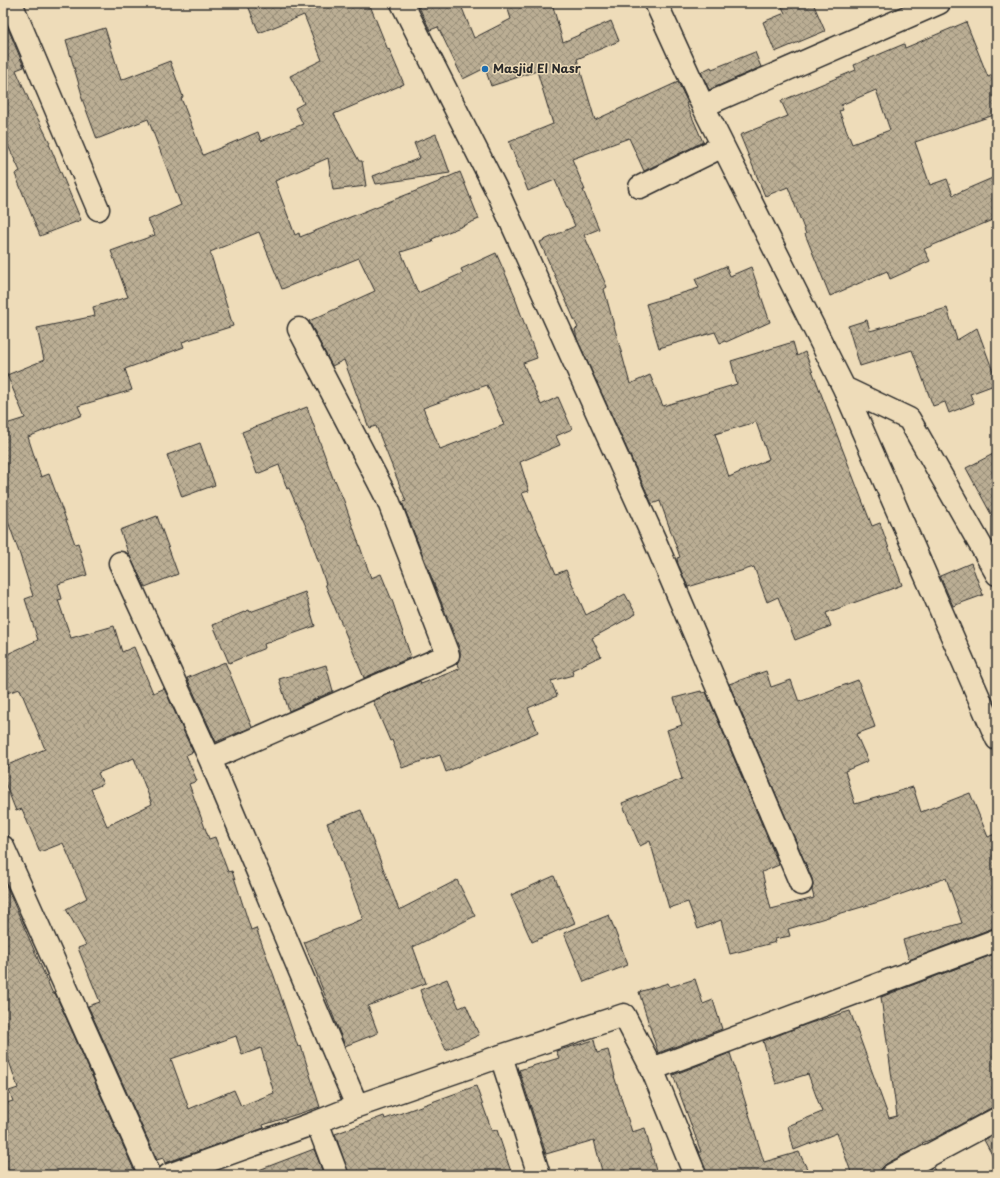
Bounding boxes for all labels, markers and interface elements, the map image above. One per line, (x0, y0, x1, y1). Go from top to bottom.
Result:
place label: Masjid El Nasr (493, 59, 582, 77)
marker: Masjid El Nasr (480, 64, 490, 74)

